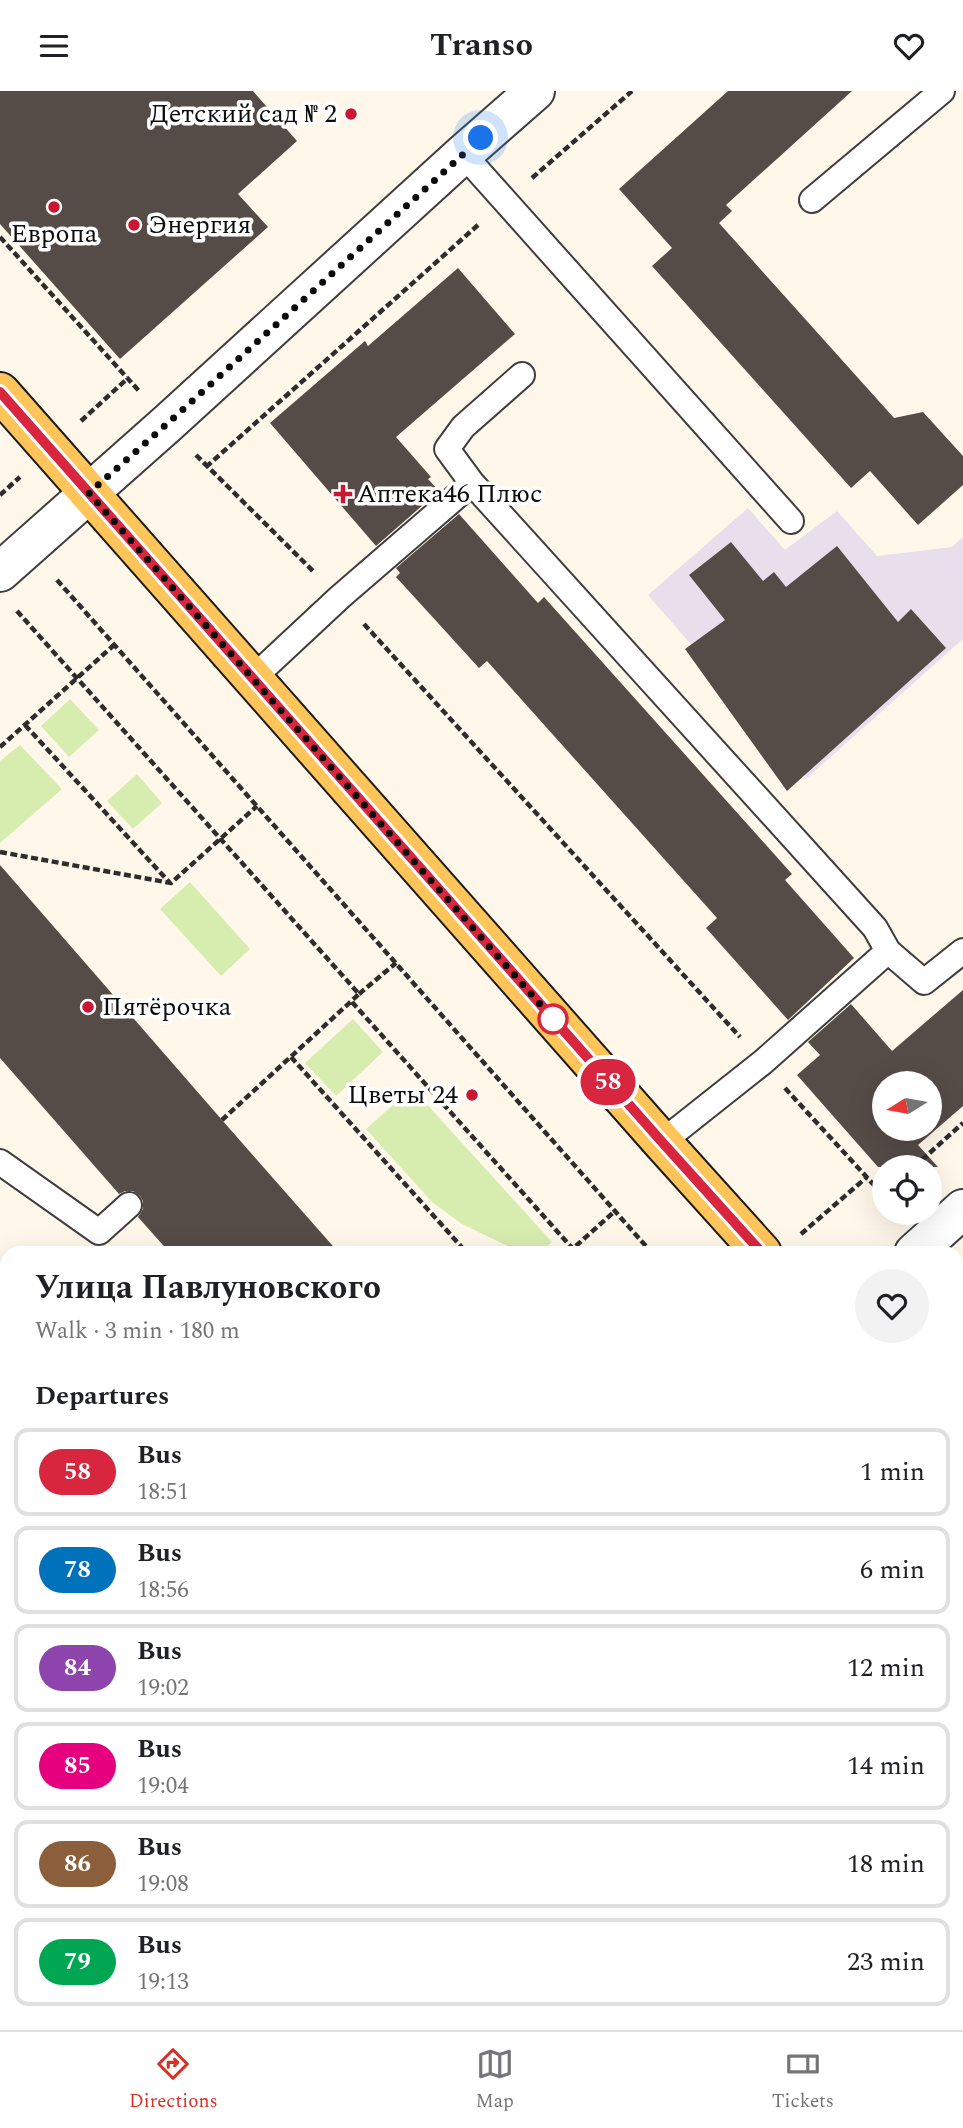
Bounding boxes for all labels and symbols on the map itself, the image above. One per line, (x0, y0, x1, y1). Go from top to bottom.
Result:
place label: Детский сад № 2 (150, 94, 337, 134)
marker: Детский сад № 2 (343, 106, 359, 122)
your location (463, 120, 498, 155)
marker: Европа (46, 199, 62, 215)
place label: Энергия (148, 205, 251, 245)
place label: Европа (11, 214, 98, 254)
marker: Энергия (126, 217, 142, 233)
place label: Аптека46 Плюс (357, 474, 543, 514)
marker: Аптека46 Плюс (335, 486, 351, 502)
place label: Пятёрочка (102, 987, 232, 1027)
marker: Пятёрочка (80, 999, 96, 1015)
unlabelled marker (538, 1004, 568, 1034)
line badge: 58 (576, 1059, 640, 1105)
north arrow (872, 1071, 942, 1141)
place label: Цветы 24 (348, 1075, 458, 1115)
marker: Цветы 24 (464, 1087, 480, 1103)

